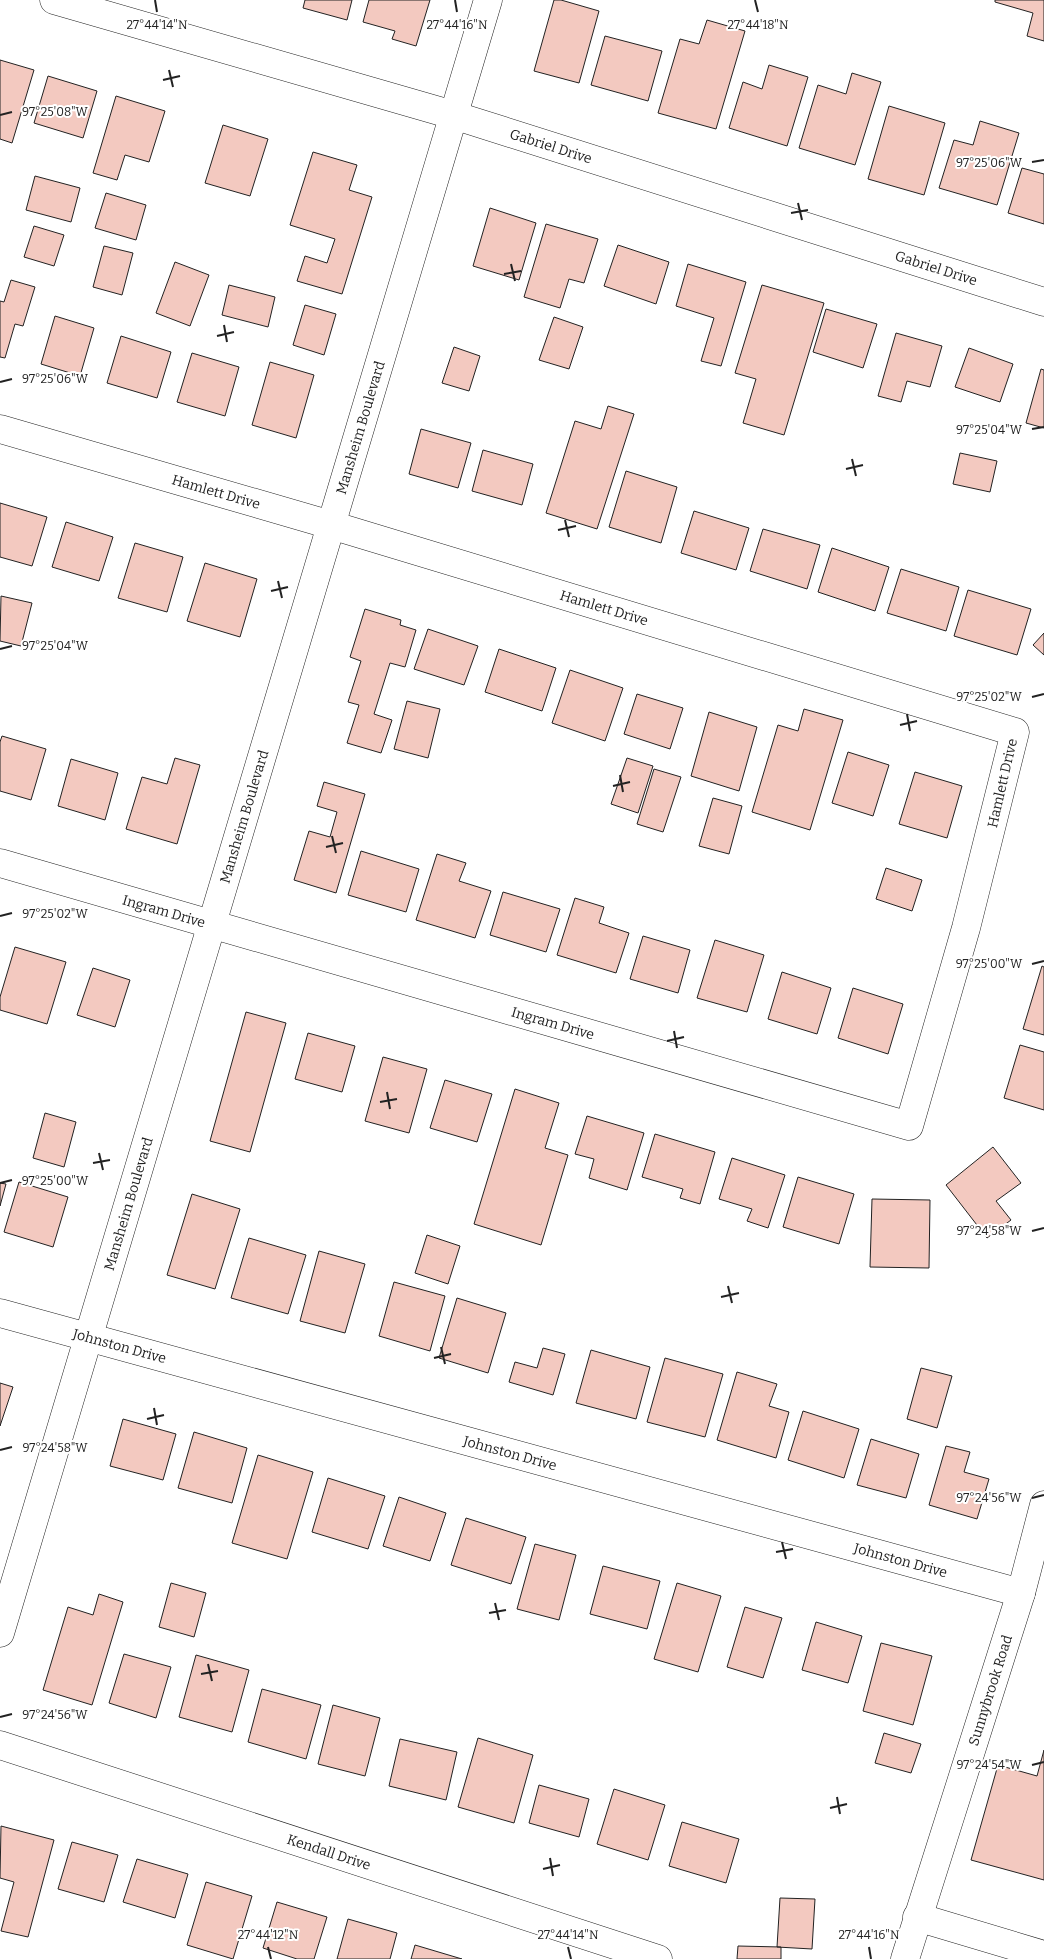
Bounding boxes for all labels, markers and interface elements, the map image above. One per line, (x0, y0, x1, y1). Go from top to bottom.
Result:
text: 27°44'14"N (127, 18, 188, 32)
text: 27°44'16"N (426, 18, 488, 32)
text: 27°44'18"N (728, 18, 789, 32)
text: 97°25'08"W (22, 105, 89, 119)
street label: Gabriel Drive (508, 126, 594, 167)
text: 97°25'06"W (956, 156, 1023, 170)
street label: Gabriel Drive (893, 247, 979, 289)
street label: Mansheim Boulevard (333, 359, 389, 496)
text: 97°25'06"W (22, 372, 89, 386)
text: 97°25'04"W (956, 423, 1023, 437)
street label: Hamlett Drive (170, 471, 262, 513)
street label: Hamlett Drive (558, 587, 650, 629)
text: 97°25'04"W (22, 639, 89, 653)
text: 97°25'02"W (956, 690, 1022, 704)
street label: Hamlett Drive (984, 737, 1021, 829)
street label: Mansheim Boulevard (216, 748, 272, 886)
street label: Ingram Drive (120, 892, 207, 931)
text: 97°25'02"W (22, 907, 88, 921)
text: 97°25'00"W (956, 957, 1023, 971)
street label: Ingram Drive (509, 1004, 596, 1043)
street label: Mansheim Boulevard (101, 1135, 157, 1273)
text: 97°25'00"W (22, 1174, 89, 1188)
text: 97°24'58"W (956, 1224, 1022, 1238)
street label: Johnston Drive (70, 1325, 168, 1367)
street label: Johnston Drive (461, 1432, 559, 1474)
text: 97°24'58"W (22, 1441, 88, 1455)
text: 97°24'56"W (956, 1491, 1022, 1505)
street label: Johnston Drive (851, 1539, 949, 1581)
street label: Sunnybrook Road (965, 1633, 1016, 1748)
text: 97°24'56"W (22, 1708, 88, 1722)
text: 97°24'54"W (956, 1758, 1022, 1772)
street label: Kendall Drive (285, 1831, 373, 1874)
text: 27°44'12"N (238, 1928, 299, 1942)
text: 27°44'14"N (538, 1928, 599, 1942)
text: 27°44'16"N (838, 1928, 900, 1942)

